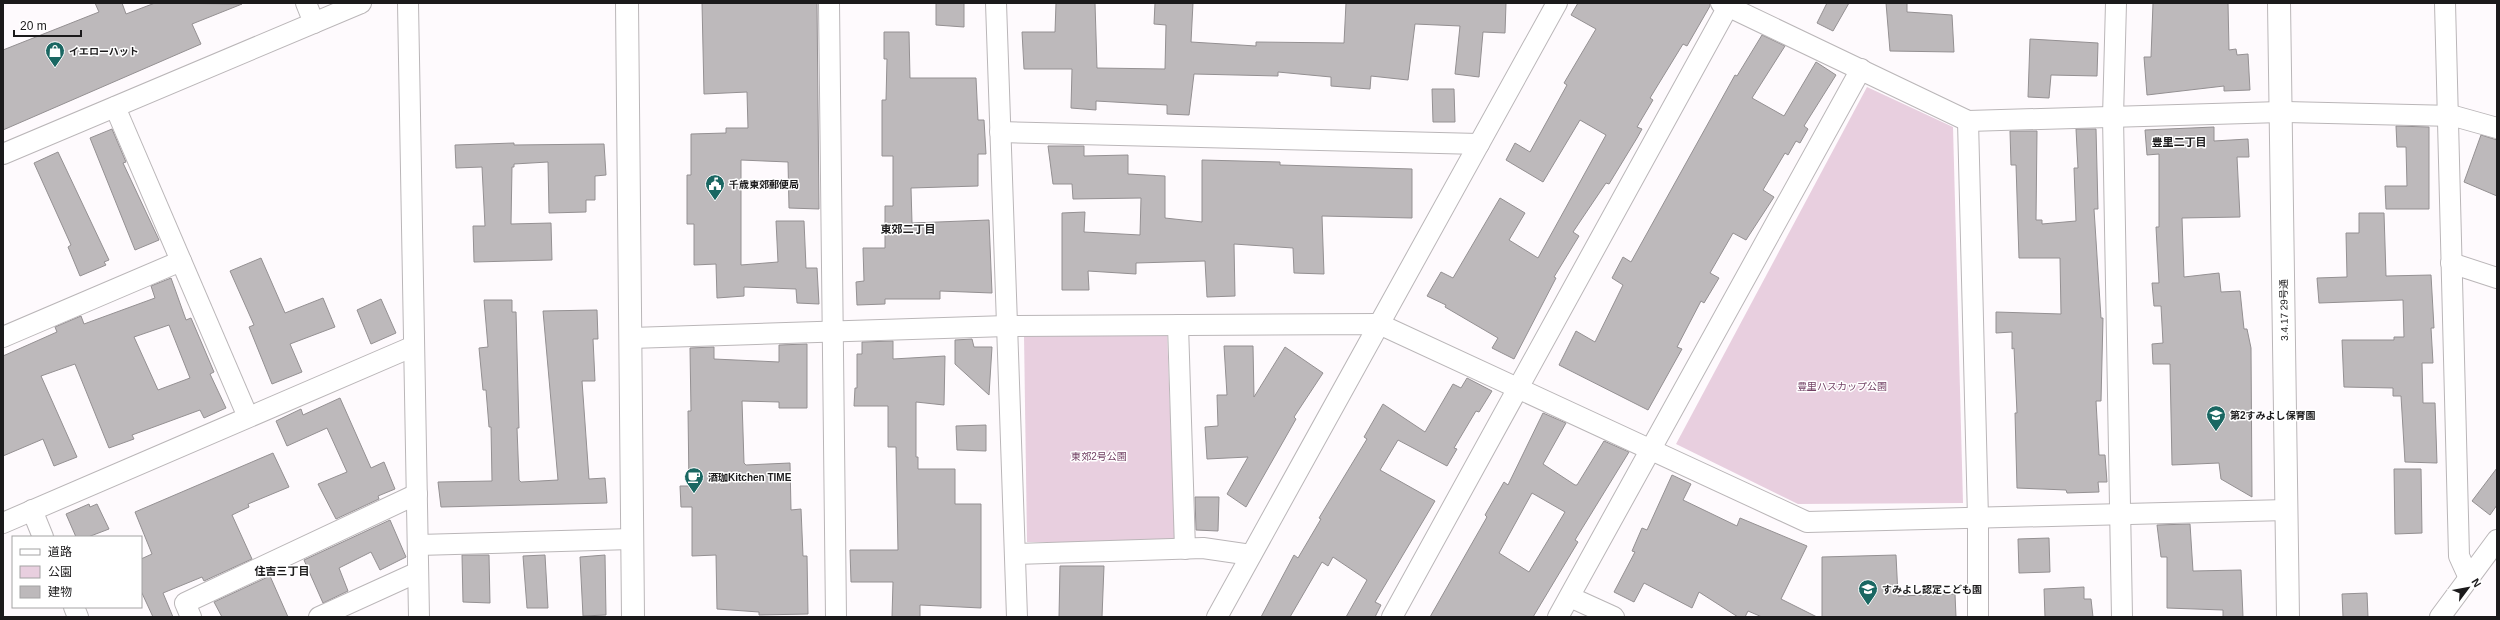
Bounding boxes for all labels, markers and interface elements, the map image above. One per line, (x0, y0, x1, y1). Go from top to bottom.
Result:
scale bar (14, 12, 81, 38)
text: 20 m (20, 19, 47, 33)
shop icon: イエローハット (44, 40, 66, 68)
place label: イエローハット (69, 46, 139, 57)
district label: 豊里二丁目 (2152, 136, 2207, 148)
public building icon: 千歳東郊郵便局 (704, 173, 726, 201)
place label: 千歳東郊郵便局 (729, 179, 799, 190)
district label: 東郊二丁目 (881, 223, 936, 235)
street label: 3.4.17 29号通 (2278, 279, 2290, 341)
park label: 豊里ハスカップ公園 (1797, 381, 1887, 392)
school or university icon: 第2すみよし保育園 (2205, 404, 2227, 432)
place label: 第2すみよし保育園 (2230, 410, 2316, 421)
park label: 東郊2号公園 (1071, 451, 1127, 462)
cafe icon: 酒珈Kitchen TIME (683, 466, 705, 494)
place label: 酒珈Kitchen TIME (708, 472, 792, 483)
legend (12, 536, 142, 608)
text: 道路 (48, 545, 72, 559)
text: 公園 (48, 565, 72, 579)
district label: 住吉三丁目 (255, 565, 310, 577)
north arrow (2448, 568, 2488, 608)
text: N (2469, 576, 2484, 589)
school or university icon: すみよし認定こども園 (1857, 578, 1879, 606)
place label: すみよし認定こども園 (1882, 584, 1982, 595)
text: 建物 (48, 585, 72, 599)

